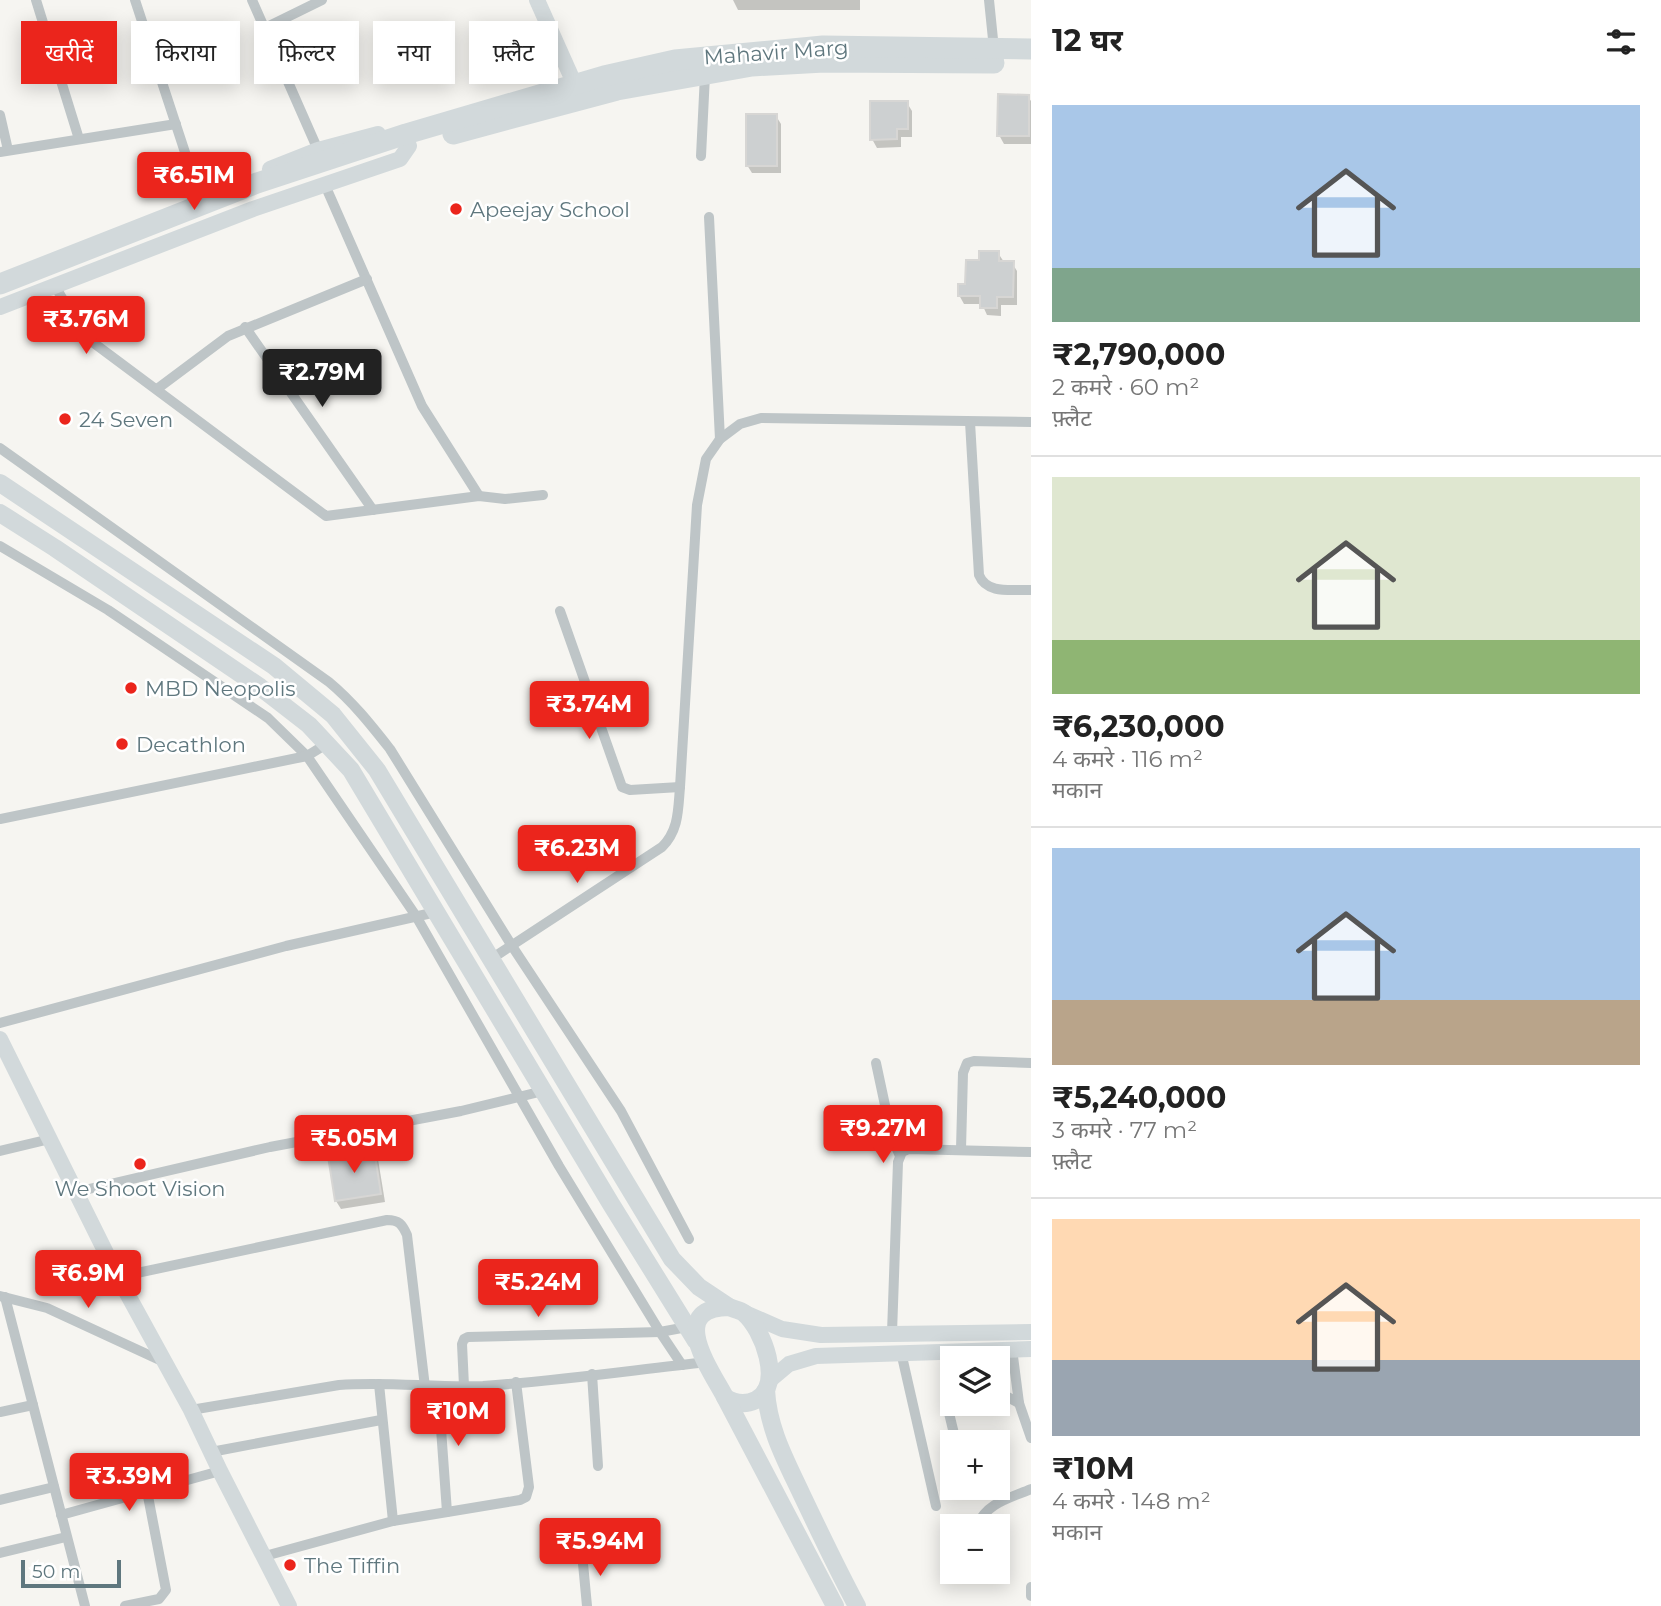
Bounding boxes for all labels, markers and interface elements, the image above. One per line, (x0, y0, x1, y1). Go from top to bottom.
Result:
chip: खरीदें (21, 21, 117, 84)
chip: किराया (131, 21, 240, 84)
chip: फ़िल्टर (254, 21, 359, 84)
chip: नया (373, 21, 455, 84)
chip: फ़्लैट (469, 21, 558, 84)
text: 12 घर (1052, 22, 1123, 59)
icon: filters (1602, 23, 1640, 61)
street label: Mahavir Marg (703, 34, 849, 70)
icon: home (1283, 150, 1409, 276)
pin: ₹6.51M (137, 152, 251, 212)
text: ₹6.51M (153, 161, 235, 189)
place label: Apeejay School (470, 197, 630, 222)
marker: Apeejay School (448, 201, 464, 217)
pin: ₹3.76M (29, 296, 143, 356)
text: ₹3.76M (43, 305, 129, 333)
text: ₹2,790,000 (1052, 336, 1225, 373)
pin: ₹2.79M (265, 350, 379, 409)
text: ₹2.79M (279, 358, 365, 386)
text: 2 कमरे · 60 m² (1052, 373, 1199, 401)
text: फ़्लैट (1052, 404, 1092, 432)
place label: 24 Seven (79, 407, 173, 432)
marker: 24 Seven (57, 411, 73, 427)
icon: home (1283, 522, 1409, 648)
place label: MBD Neopolis (145, 676, 296, 701)
marker: MBD Neopolis (123, 680, 139, 696)
pin: ₹3.74M (532, 682, 646, 741)
text: ₹3.74M (546, 690, 632, 718)
text: ₹6,230,000 (1052, 708, 1225, 745)
place label: Decathlon (136, 732, 246, 757)
marker: Decathlon (114, 736, 130, 752)
text: 4 कमरे · 116 m² (1052, 745, 1203, 773)
text: मकान (1052, 776, 1102, 804)
pin: ₹6.23M (520, 826, 634, 885)
text: ₹6.23M (534, 834, 620, 862)
icon: home (1283, 893, 1409, 1019)
text: ₹5,240,000 (1052, 1079, 1226, 1116)
pin: ₹9.27M (826, 1106, 940, 1165)
text: ₹9.27M (839, 1114, 927, 1142)
pin: ₹5.05M (297, 1116, 411, 1175)
text: 3 कमरे · 77 m² (1052, 1116, 1197, 1144)
text: ₹5.05M (310, 1124, 398, 1152)
text: फ़्लैट (1052, 1147, 1092, 1175)
marker: We Shoot Vision (132, 1156, 148, 1172)
place label: We Shoot Vision (54, 1176, 226, 1201)
pin: ₹6.9M (39, 1250, 137, 1310)
text: ₹6.9M (51, 1259, 125, 1287)
pin: ₹5.24M (481, 1260, 595, 1319)
icon: home (1283, 1264, 1409, 1390)
text: ₹5.24M (494, 1268, 582, 1296)
map controls (940, 1346, 1010, 1584)
button: layers (940, 1346, 1010, 1416)
pin: ₹10M (417, 1388, 499, 1448)
text: ₹10M (426, 1397, 490, 1425)
button: + (940, 1430, 1010, 1500)
text: ₹10M (1052, 1450, 1135, 1487)
pin: ₹3.39M (72, 1454, 186, 1513)
text: ₹3.39M (86, 1462, 172, 1490)
text: 4 कमरे · 148 m² (1052, 1487, 1211, 1515)
button: − (940, 1514, 1010, 1584)
pin: ₹5.94M (543, 1518, 657, 1578)
text: मकान (1052, 1518, 1102, 1546)
text: ₹5.94M (556, 1527, 644, 1555)
place label: The Tiffin (304, 1553, 400, 1578)
scale bar (21, 1557, 121, 1589)
marker: The Tiffin (282, 1557, 298, 1573)
text: 50 m (32, 1560, 80, 1583)

